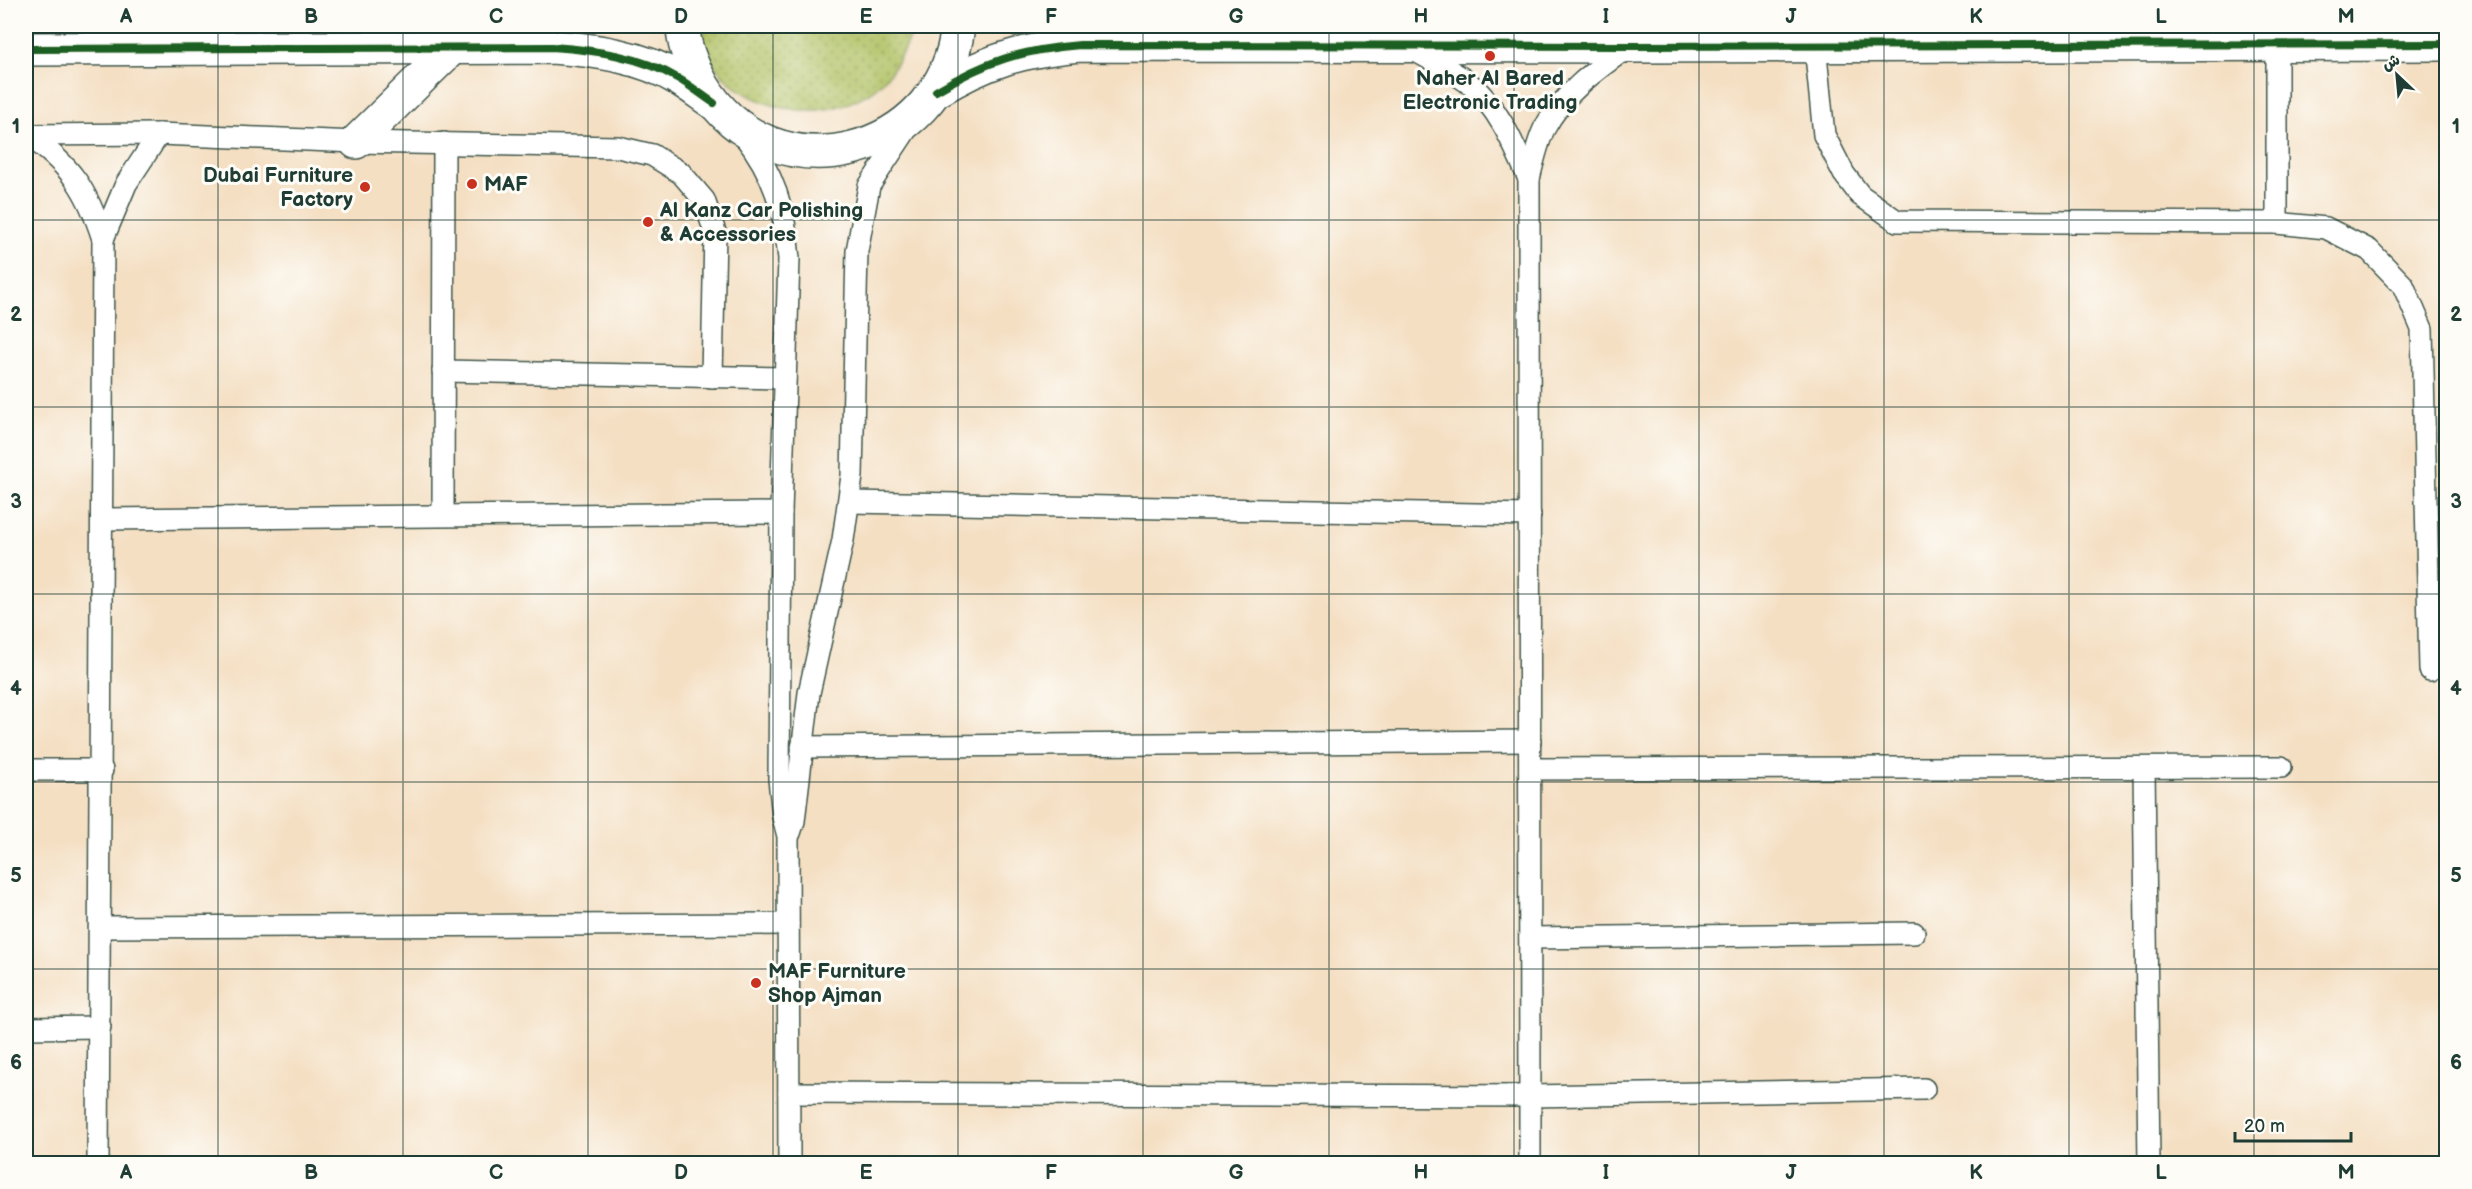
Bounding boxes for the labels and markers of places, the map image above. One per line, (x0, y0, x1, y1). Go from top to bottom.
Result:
marker: Naher Al Bared Electronic Trading (1483, 49, 1497, 63)
place label: Naher Al Bared Electronic Trading (1403, 66, 1577, 115)
place label: Dubai Furniture Factory (203, 163, 353, 212)
place label: MAF (484, 172, 528, 197)
marker: MAF (465, 177, 479, 191)
marker: Dubai Furniture Factory (358, 180, 372, 194)
place label: Al Kanz Car Polishing & Accessories (659, 198, 863, 247)
marker: Al Kanz Car Polishing & Accessories (641, 215, 655, 229)
place label: MAF Furniture Shop Ajman (768, 959, 906, 1008)
marker: MAF Furniture Shop Ajman (749, 976, 763, 990)

